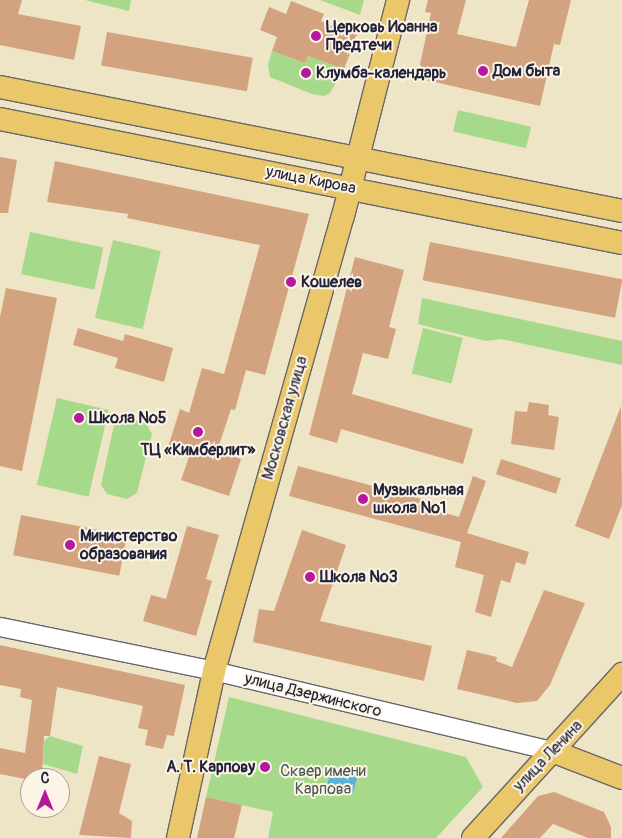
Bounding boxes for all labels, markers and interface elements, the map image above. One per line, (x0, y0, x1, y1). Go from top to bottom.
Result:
place label: Церковь Иоанна Предтечи (326, 17, 437, 55)
marker: Церковь Иоанна Предтечи (310, 30, 322, 42)
place label: Дом быта (493, 61, 560, 81)
place label: Клумба-календарь (316, 63, 446, 83)
marker: Дом быта (477, 65, 489, 77)
marker: Клумба-календарь (300, 67, 312, 79)
street label: улица Кирова (264, 162, 358, 198)
place label: Кошелев (301, 272, 362, 292)
marker: Кошелев (285, 276, 297, 288)
street label: Московская улица (258, 354, 312, 482)
place label: Школа №5 (89, 408, 166, 428)
marker: Школа №5 (73, 412, 85, 424)
marker: ТЦ «Кимберлит» (192, 426, 204, 438)
place label: ТЦ «Кимберлит» (141, 440, 255, 460)
place label: Музыкальная школа №1 (373, 480, 464, 518)
marker: Музыкальная школа №1 (357, 493, 369, 505)
place label: Министерство образования (80, 526, 177, 564)
marker: Министерство образования (64, 539, 76, 551)
place label: Школа №3 (320, 567, 398, 587)
marker: Школа №3 (304, 571, 316, 583)
street label: улица Дзержинского (243, 669, 383, 721)
street label: улица Ленина (509, 716, 587, 796)
place label: А. Т. Карпову (166, 757, 255, 777)
marker: А. Т. Карпову (259, 761, 271, 773)
park label: Сквер имени Карпова (280, 761, 366, 799)
north arrow (20, 768, 70, 818)
text: С (41, 770, 49, 787)

